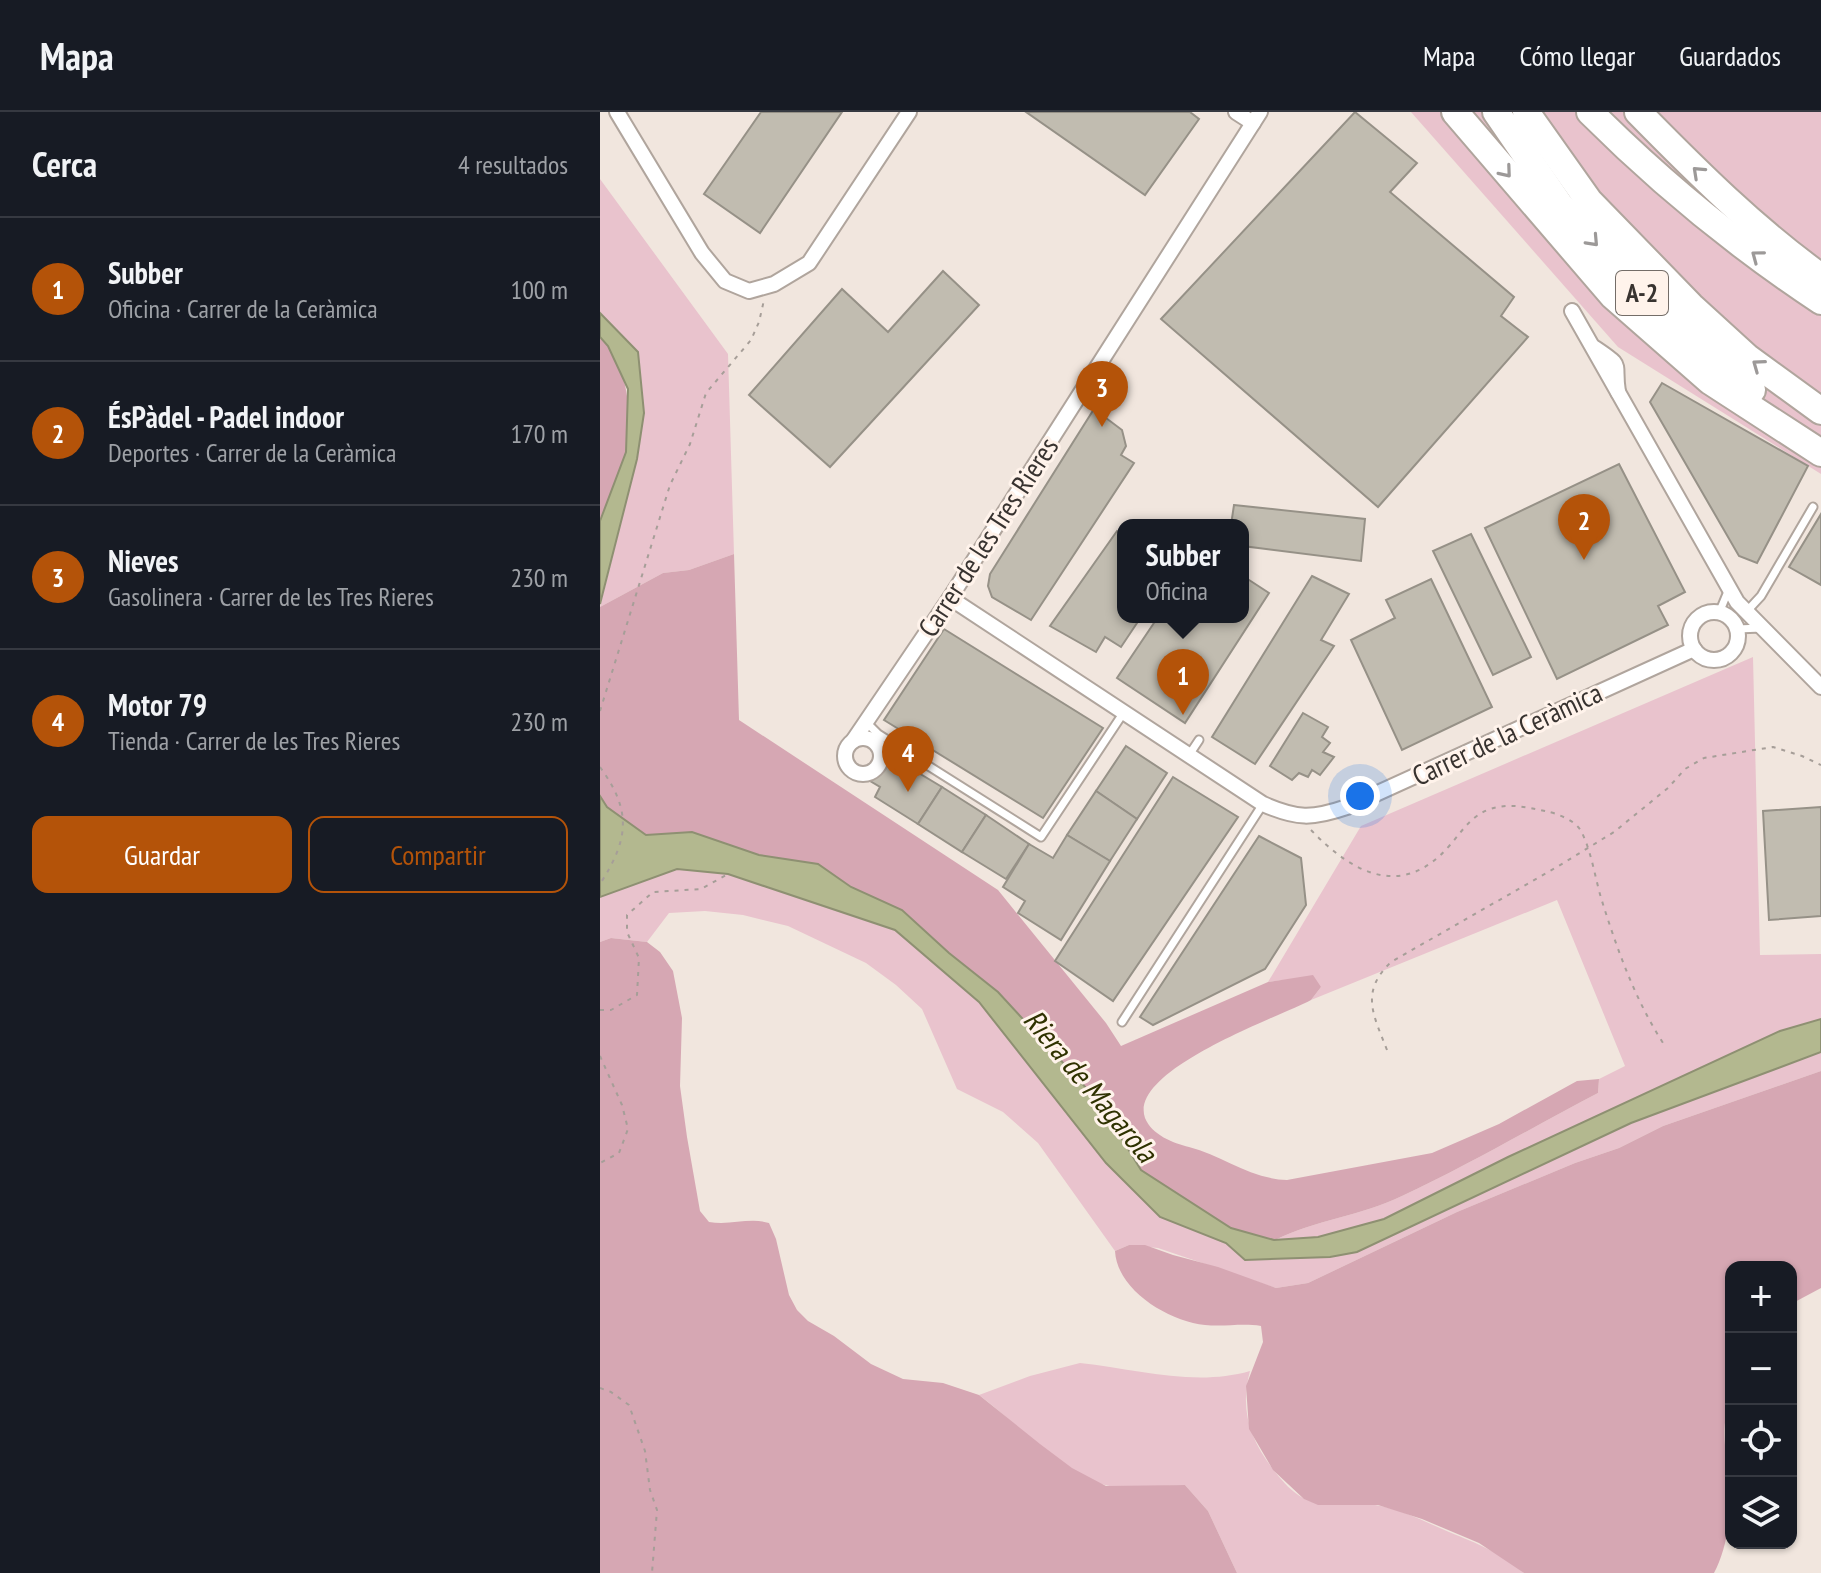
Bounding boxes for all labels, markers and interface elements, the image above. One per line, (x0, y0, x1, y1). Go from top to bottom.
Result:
text: Mapa (40, 31, 114, 80)
text: Mapa (1423, 37, 1475, 74)
text: Cómo llegar (1519, 37, 1635, 74)
text: Guardados (1679, 37, 1781, 74)
text: Cerca (32, 142, 97, 186)
text: 4 resultados (458, 148, 568, 181)
one-way arrow (1496, 162, 1511, 177)
one-way arrow (1693, 167, 1707, 182)
one-way arrow (1584, 232, 1599, 246)
one-way arrow (1751, 252, 1766, 266)
text: Subber (108, 253, 183, 292)
road number: A-2 (1616, 271, 1668, 315)
text: 1 (52, 273, 64, 306)
text: 100 m (510, 273, 568, 306)
text: Oficina · Carrer de la Ceràmica (108, 292, 378, 325)
pin: 3 (1076, 361, 1128, 427)
one-way arrow (1752, 361, 1767, 375)
text: ÉsPàdel - Padel indoor (108, 397, 344, 436)
text: 2 (52, 417, 64, 450)
text: 170 m (510, 417, 568, 450)
street label: Carrer de les Tres Rieres (909, 430, 1066, 644)
text: Deportes · Carrer de la Ceràmica (108, 436, 396, 469)
pin: 2 (1558, 494, 1610, 560)
popup (1117, 519, 1249, 623)
text: Subber (1146, 535, 1220, 574)
text: Nieves (108, 541, 179, 580)
text: 3 (52, 561, 64, 594)
text: 230 m (510, 561, 568, 594)
text: Oficina (1146, 574, 1208, 607)
text: Gasolinera · Carrer de les Tres Rieres (108, 580, 434, 613)
pin: 1 (1157, 649, 1209, 715)
street label: Carrer de la Ceràmica (1406, 673, 1608, 794)
text: Motor 79 (108, 685, 207, 724)
text: 4 (52, 705, 64, 738)
text: 230 m (510, 705, 568, 738)
text: Tienda · Carrer de les Tres Rieres (108, 724, 400, 757)
pin: 4 (882, 726, 934, 792)
your location (1340, 776, 1380, 816)
button: Guardar (32, 816, 292, 893)
button: Compartir (308, 816, 568, 893)
water label: Riera de Magarola (1016, 1001, 1168, 1171)
map controls (1725, 1261, 1797, 1549)
button: + (1725, 1261, 1797, 1333)
button: − (1725, 1333, 1797, 1405)
button: locate (1725, 1405, 1797, 1477)
button: layers (1725, 1477, 1797, 1549)

